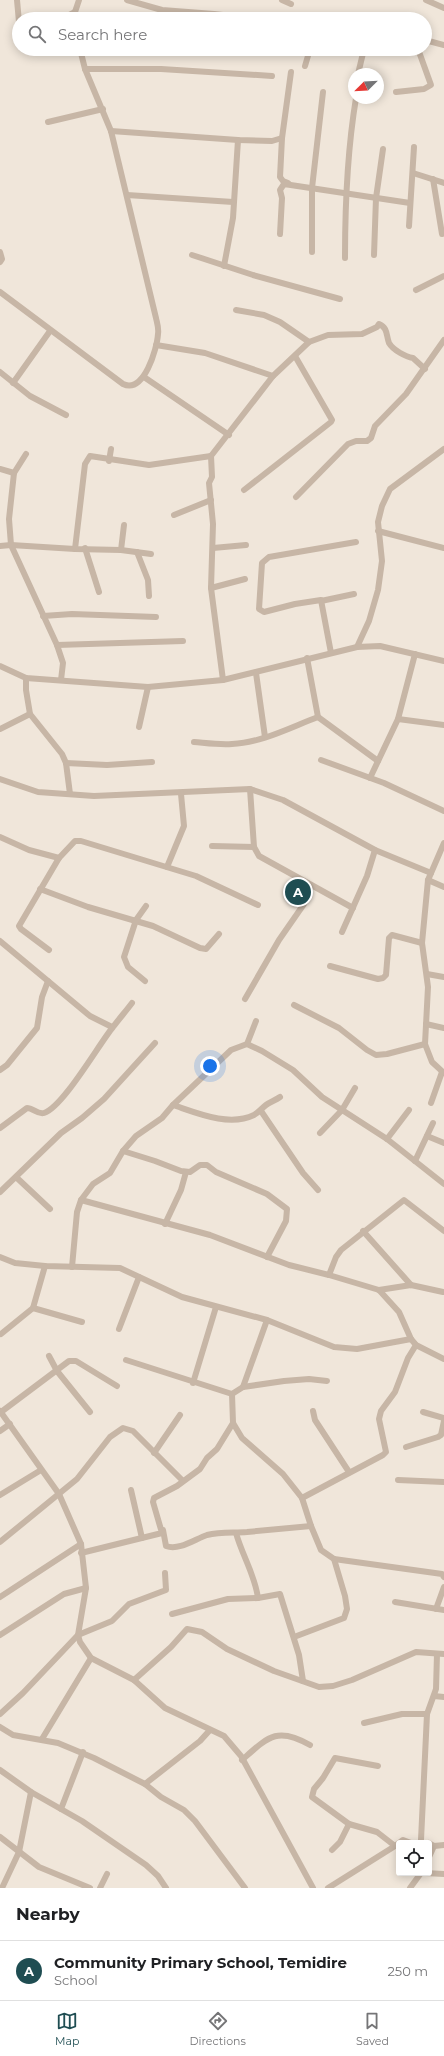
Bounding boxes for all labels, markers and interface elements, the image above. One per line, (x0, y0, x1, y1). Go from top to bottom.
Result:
search box (12, 12, 432, 56)
icon: search (26, 23, 48, 45)
text: Search here (58, 25, 147, 44)
north arrow (348, 68, 384, 104)
pin: A (285, 877, 311, 907)
your location (200, 1056, 220, 1076)
map controls (396, 1840, 432, 1876)
button: locate (396, 1840, 432, 1876)
text: Nearby (16, 1904, 80, 1924)
text: Community Primary School, Temidire (54, 1953, 347, 1972)
text: A (24, 1963, 34, 1979)
text: 250 m (387, 1963, 428, 1979)
text: School (54, 1972, 98, 1988)
tab: Map (55, 2010, 79, 2048)
tab: Directions (190, 2010, 246, 2048)
tab: Saved (356, 2010, 389, 2048)

